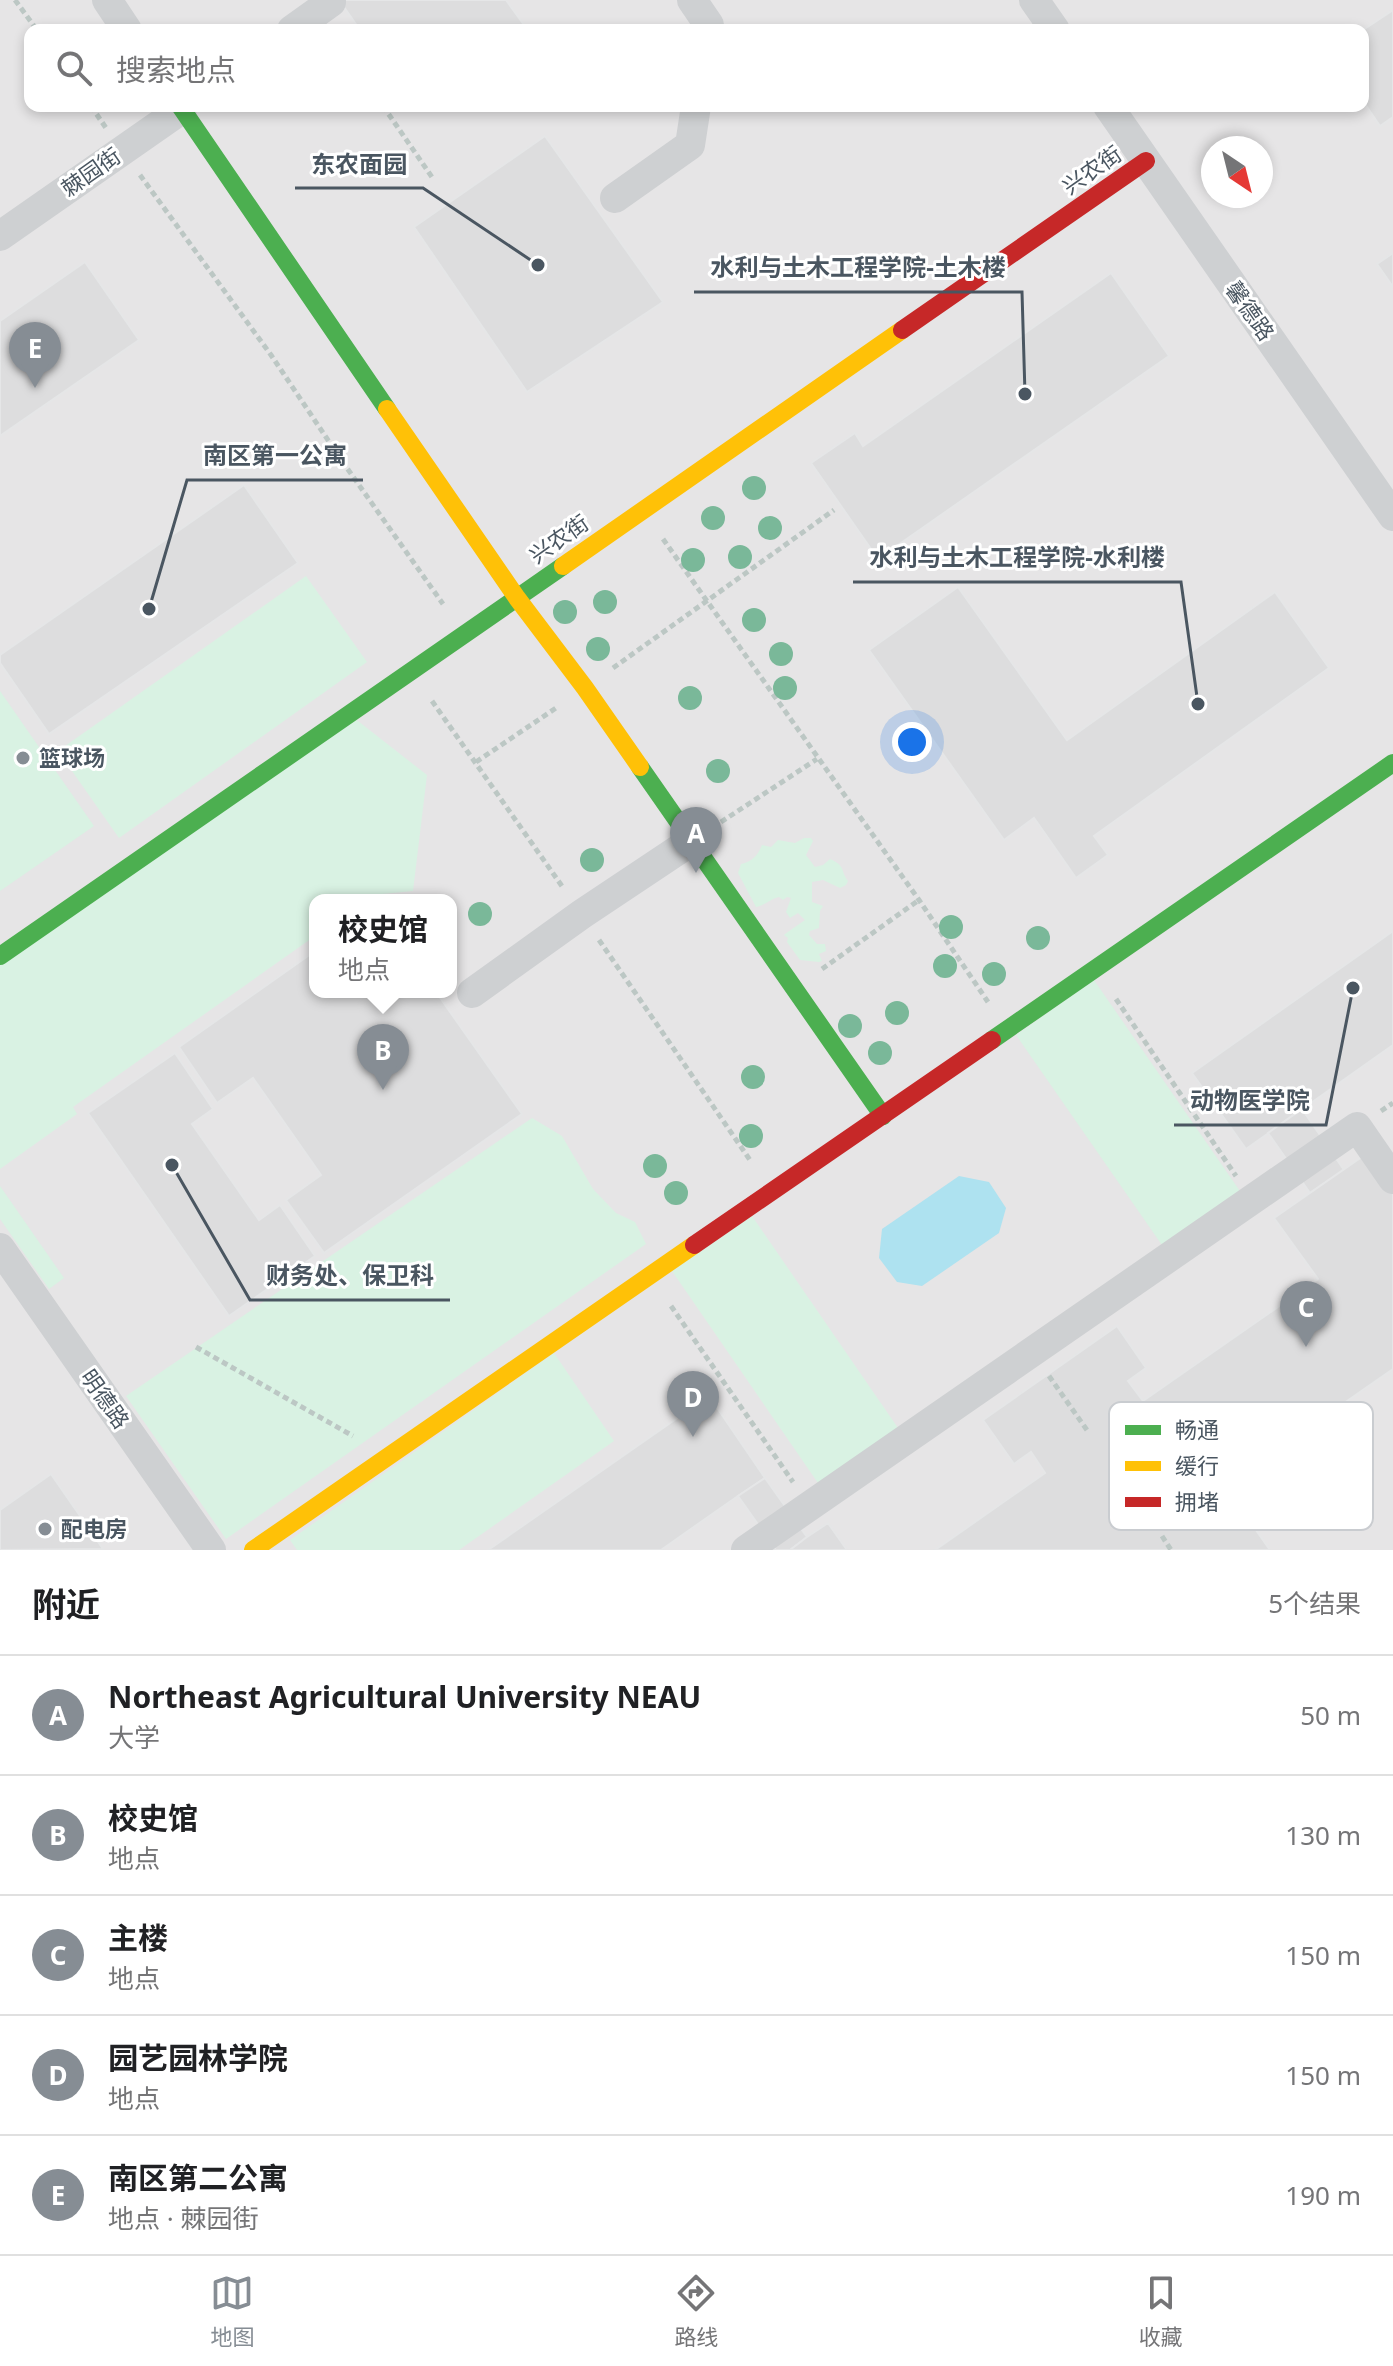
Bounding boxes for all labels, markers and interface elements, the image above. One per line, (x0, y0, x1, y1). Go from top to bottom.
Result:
search box (24, 24, 1369, 112)
icon: search (52, 46, 96, 90)
text: 搜索地点 (116, 49, 236, 90)
north arrow (1201, 136, 1273, 208)
street label: 兴农街 (1056, 138, 1127, 200)
street label: 棘园街 (55, 140, 126, 202)
callout: 东农面园 (295, 140, 423, 188)
text: 东农面园 (311, 147, 407, 180)
callout: 水利与土木工程学院-土木楼 (694, 244, 1022, 292)
text: 水利与土木工程学院-土木楼 (710, 250, 1006, 283)
street label: 馨德路 (1220, 275, 1282, 346)
pin: E (9, 322, 61, 388)
callout: 南区第一公寓 (187, 432, 363, 480)
text: 南区第一公寓 (203, 438, 347, 471)
street label: 兴农街 (523, 507, 594, 569)
callout: 水利与土木工程学院-水利楼 (853, 534, 1181, 582)
text: 水利与土木工程学院-水利楼 (869, 540, 1165, 573)
your location (892, 722, 932, 762)
place label: 篮球场 (39, 742, 105, 772)
marker: 篮球场 (14, 749, 32, 767)
pin: A (670, 807, 722, 873)
popup (309, 894, 457, 998)
text: 校史馆 (338, 908, 428, 949)
text: 地点 (338, 951, 390, 987)
pin: B (357, 1024, 409, 1090)
callout: 动物医学院 (1174, 1077, 1326, 1125)
text: 动物医学院 (1190, 1083, 1310, 1116)
callout: 财务处、保卫科 (250, 1252, 450, 1300)
text: 财务处、保卫科 (266, 1258, 434, 1291)
pin: C (1280, 1281, 1332, 1347)
street label: 明德路 (75, 1363, 137, 1434)
pin: D (667, 1371, 719, 1437)
legend (1109, 1402, 1373, 1530)
text: 畅通 (1175, 1414, 1219, 1444)
text: 缓行 (1175, 1450, 1219, 1480)
text: 拥堵 (1175, 1486, 1219, 1516)
place label: 配电房 (61, 1513, 127, 1543)
marker: 配电房 (36, 1520, 54, 1538)
text: 附近 (32, 1581, 100, 1627)
text: 5个结果 (1268, 1585, 1361, 1621)
text: Northeast Agricultural University NEAU (108, 1676, 701, 1717)
text: A (49, 1697, 67, 1733)
text: 50 m (1300, 1697, 1361, 1733)
text: 大学 (108, 1719, 160, 1755)
text: 校史馆 (108, 1797, 198, 1838)
text: B (49, 1817, 67, 1853)
text: 130 m (1285, 1817, 1361, 1853)
text: 地点 (108, 1840, 160, 1876)
text: 主楼 (108, 1917, 168, 1958)
text: C (50, 1937, 66, 1973)
text: 150 m (1285, 1937, 1361, 1973)
text: 地点 (108, 1960, 160, 1996)
text: 园艺园林学院 (108, 2037, 288, 2078)
text: D (48, 2057, 68, 2093)
text: 150 m (1285, 2057, 1361, 2093)
text: 地点 (108, 2080, 160, 2116)
text: 南区第二公寓 (108, 2157, 288, 2198)
text: E (51, 2177, 65, 2213)
text: 190 m (1285, 2177, 1361, 2213)
text: 地点 · 棘园街 (108, 2200, 259, 2236)
tab: 地图 (210, 2271, 254, 2351)
tab: 路线 (674, 2271, 719, 2351)
tab: 收藏 (1139, 2271, 1183, 2351)

